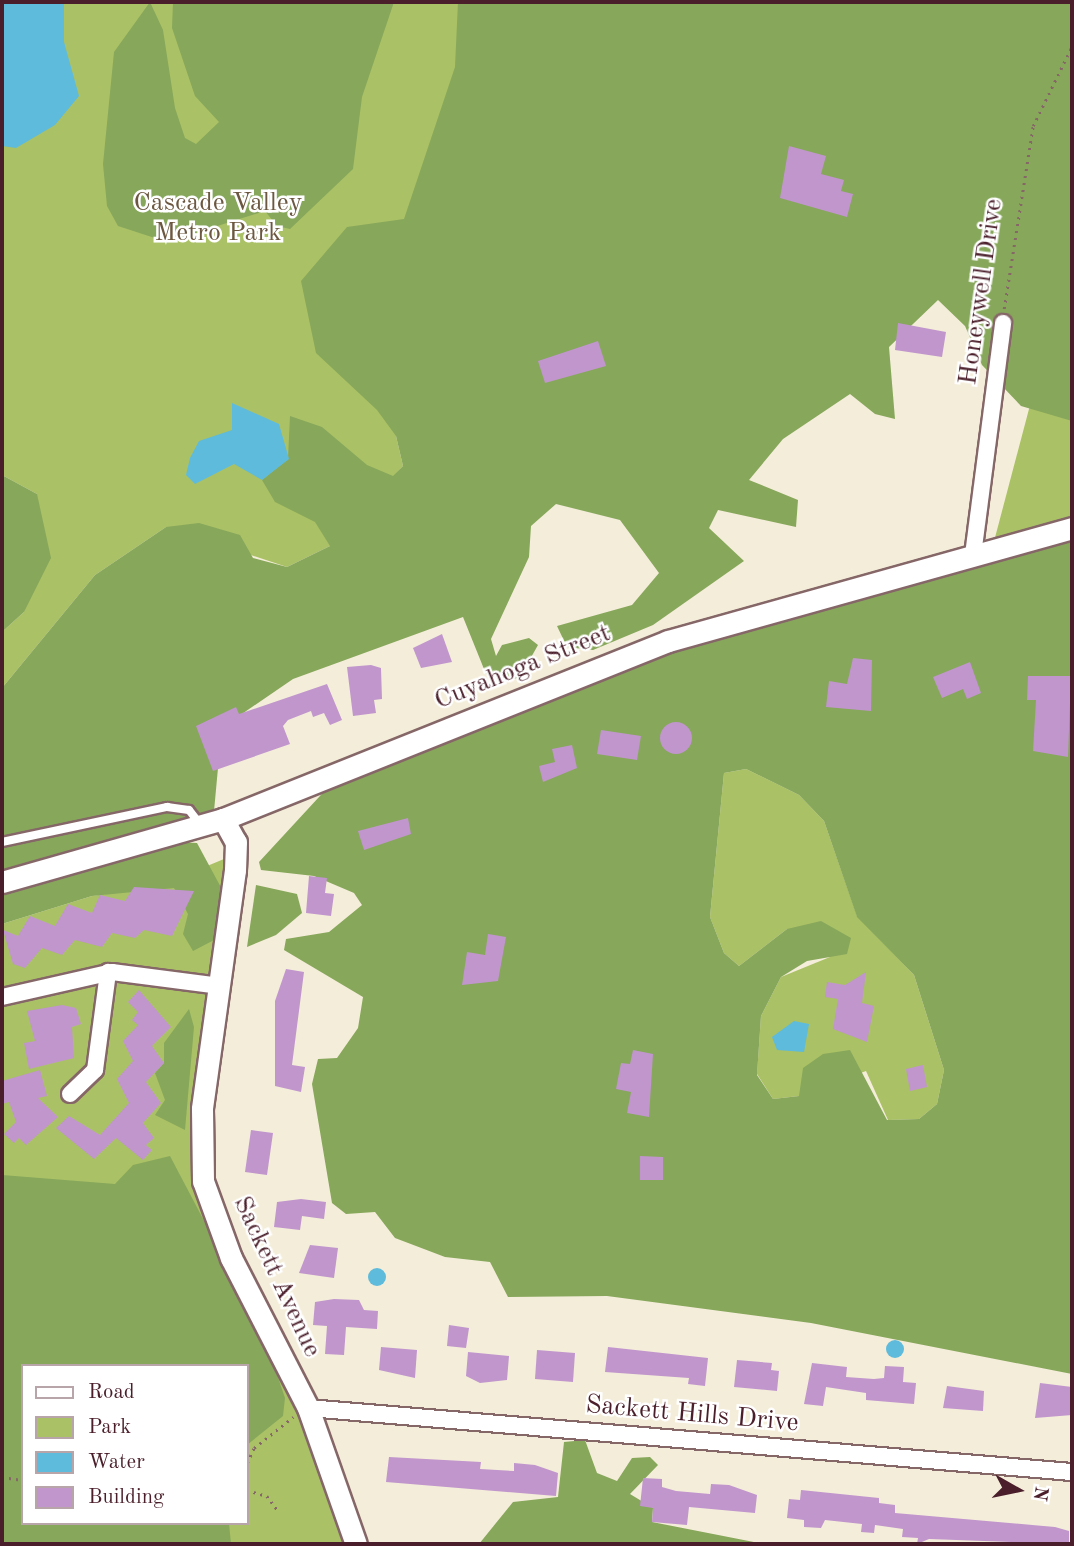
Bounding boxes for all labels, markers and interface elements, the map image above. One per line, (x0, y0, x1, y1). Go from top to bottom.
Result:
park label: Cascade Valley Metro Park (133, 188, 303, 249)
street label: Honeywell Drive (953, 197, 1011, 387)
street label: Cuyahoga Street (430, 618, 616, 718)
street label: Sackett Avenue (225, 1192, 327, 1362)
legend (21, 1364, 248, 1525)
text: Road (88, 1382, 135, 1403)
street label: Sackett Hills Drive (584, 1390, 800, 1440)
text: Park (88, 1417, 131, 1438)
text: Water (88, 1452, 145, 1473)
north arrow (983, 1455, 1053, 1525)
text: N (1029, 1485, 1050, 1502)
text: Building (88, 1487, 164, 1508)

